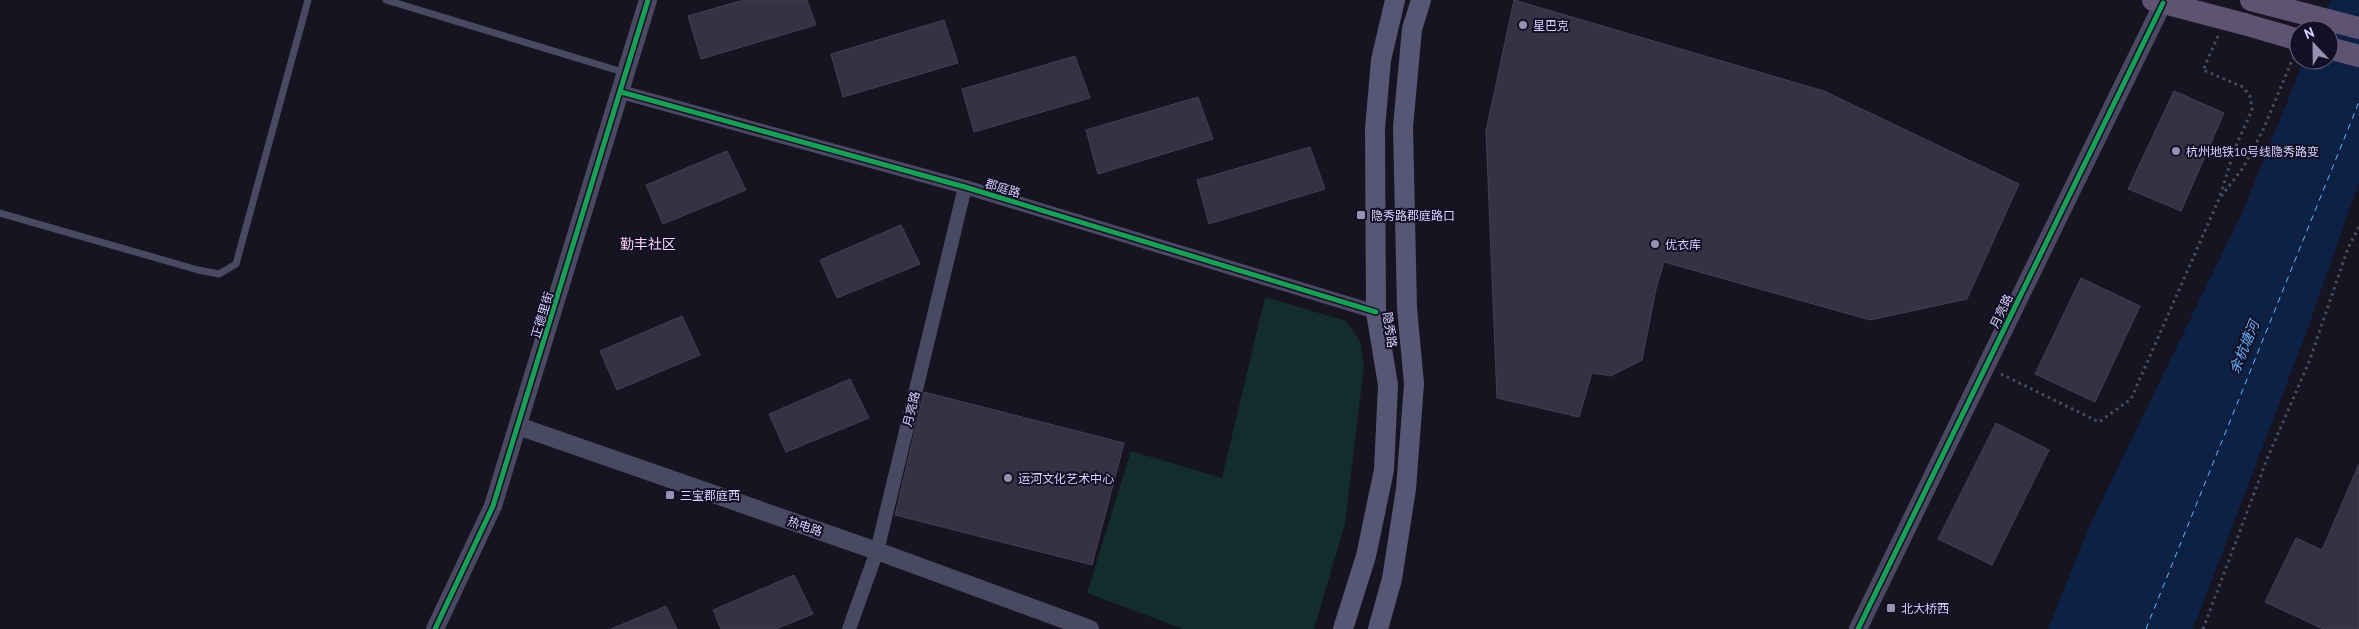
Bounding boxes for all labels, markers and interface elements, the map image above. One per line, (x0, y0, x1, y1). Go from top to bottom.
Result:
place label: 星巴克 (1533, 18, 1569, 33)
marker: 星巴克 (1517, 19, 1529, 31)
north arrow (2289, 20, 2339, 70)
text: N (2301, 23, 2317, 43)
place label: 杭州地铁10号线隐秀路变 (2186, 144, 2319, 159)
marker: 杭州地铁10号线隐秀路变 (2170, 145, 2182, 157)
street label: 郡庭路 (984, 176, 1022, 200)
place label: 隐秀路郡庭路口 (1371, 208, 1455, 223)
marker: 隐秀路郡庭路口 (1355, 209, 1367, 221)
district label: 勤丰社区 (620, 235, 676, 253)
place label: 优衣库 (1665, 237, 1701, 252)
marker: 优衣库 (1649, 238, 1661, 250)
street label: 正德里街 (528, 290, 556, 340)
street label: 月亮路 (1986, 292, 2016, 330)
street label: 隐秀路 (1380, 311, 1400, 349)
water label: 余杭塘河 (2225, 315, 2264, 376)
street label: 月亮路 (899, 390, 923, 428)
place label: 运河文化艺术中心 (1018, 471, 1114, 486)
marker: 运河文化艺术中心 (1002, 472, 1014, 484)
place label: 三宝郡庭西 (680, 488, 740, 503)
marker: 三宝郡庭西 (664, 489, 676, 501)
street label: 热电路 (786, 513, 824, 539)
place label: 北大桥西 (1901, 601, 1949, 616)
marker: 北大桥西 (1885, 602, 1897, 614)

